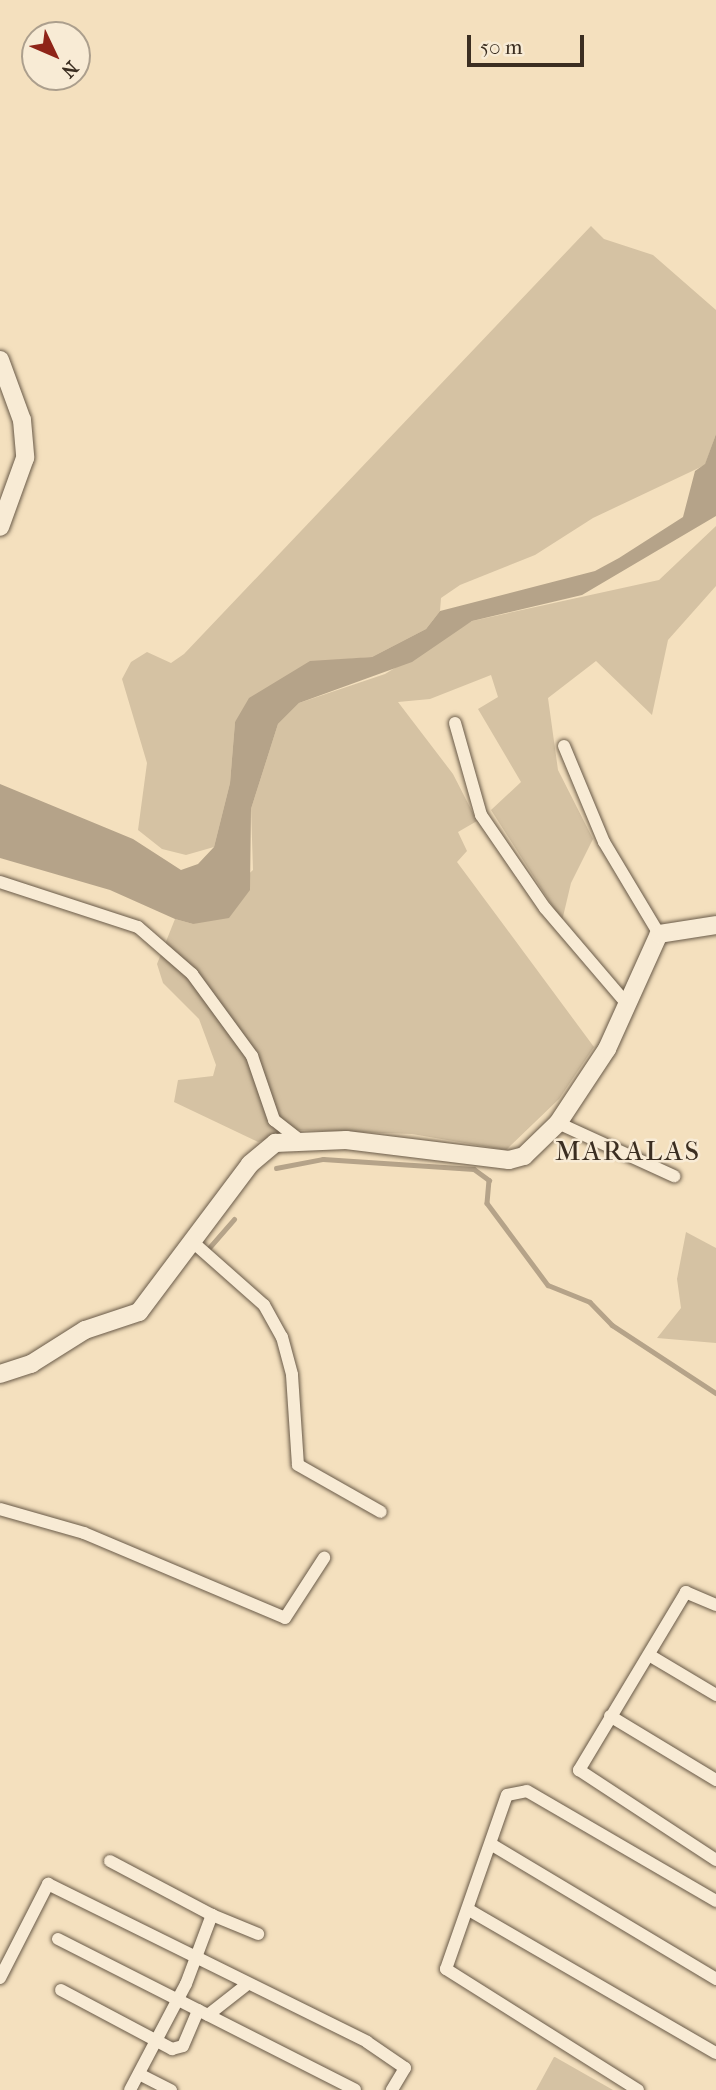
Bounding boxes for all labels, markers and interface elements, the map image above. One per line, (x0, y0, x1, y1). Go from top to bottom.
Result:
north arrow (21, 21, 91, 91)
scale bar (471, 21, 588, 65)
text: 50 m (480, 35, 523, 59)
text: N (57, 56, 83, 82)
district label: MARALAS (556, 1134, 700, 1168)

